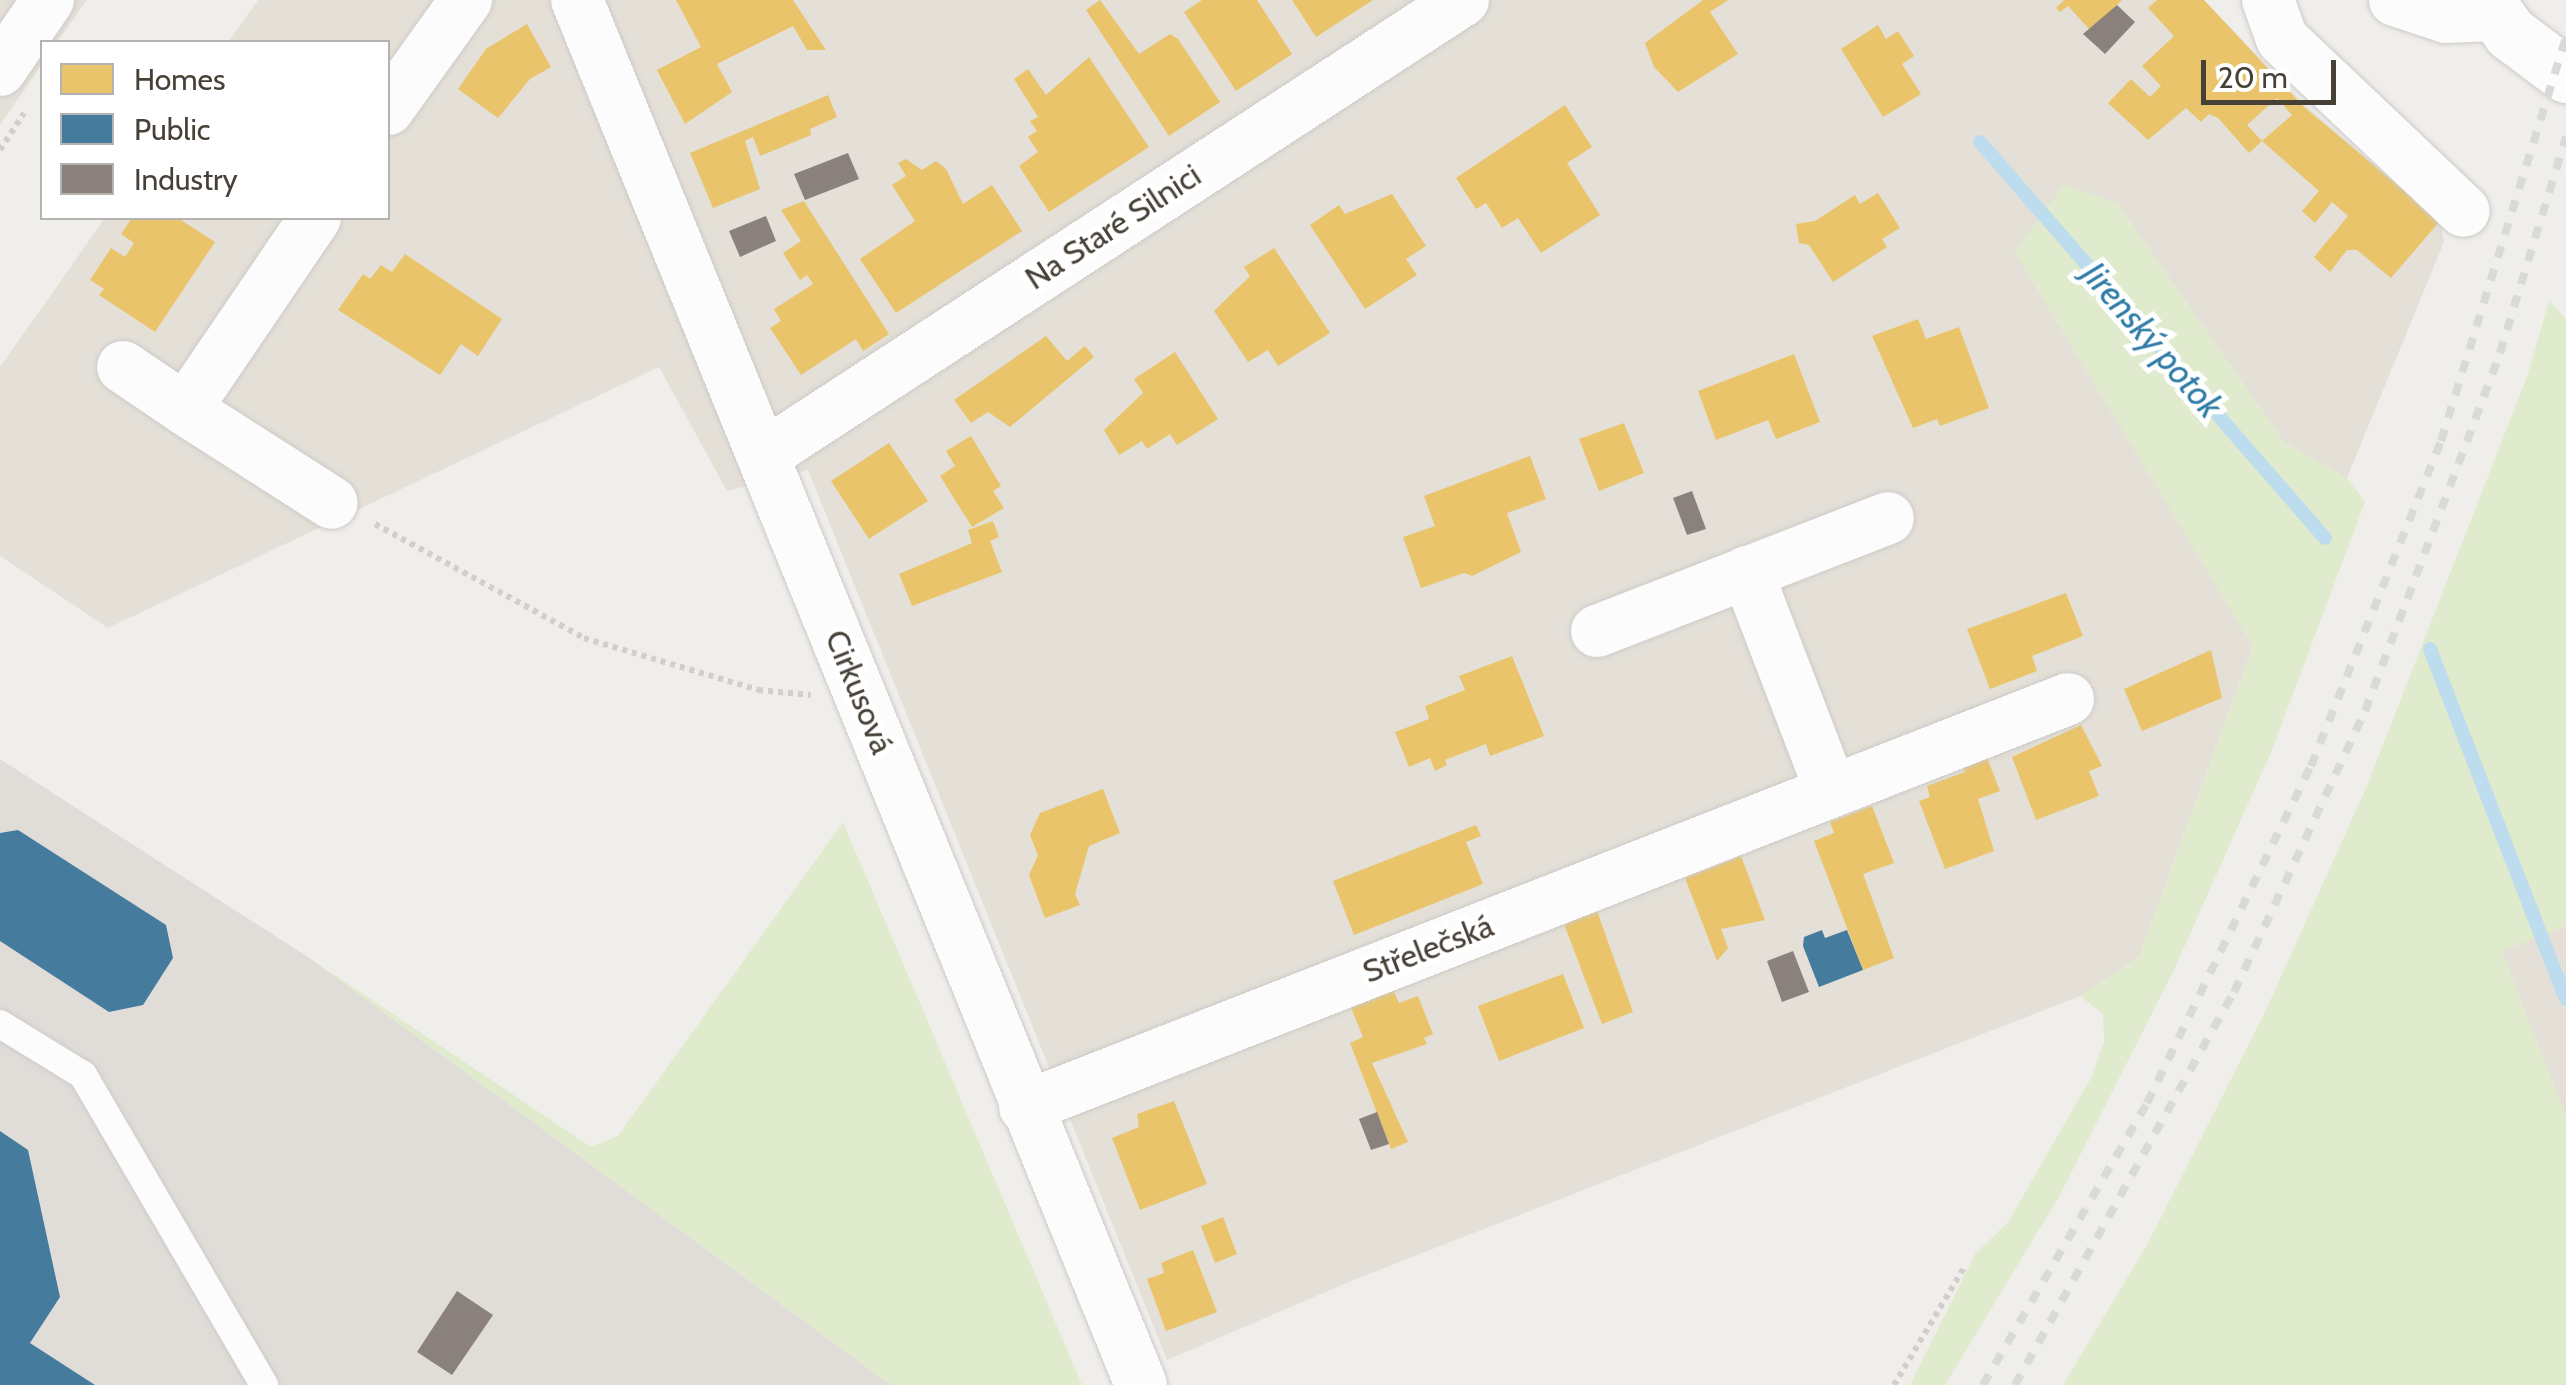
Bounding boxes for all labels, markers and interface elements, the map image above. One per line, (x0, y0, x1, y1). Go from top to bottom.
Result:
legend (40, 40, 390, 220)
scale bar (2206, 40, 2341, 102)
text: 20 m (2218, 59, 2288, 96)
text: Homes (134, 61, 225, 98)
text: Public (134, 111, 210, 148)
street label: Na Staré Silnici (1018, 156, 1208, 298)
text: Industry (134, 161, 238, 198)
water label: Jirenský potok (2073, 254, 2231, 426)
street label: Cirkusová (817, 624, 901, 760)
street label: Střelečská (1357, 907, 1499, 991)

